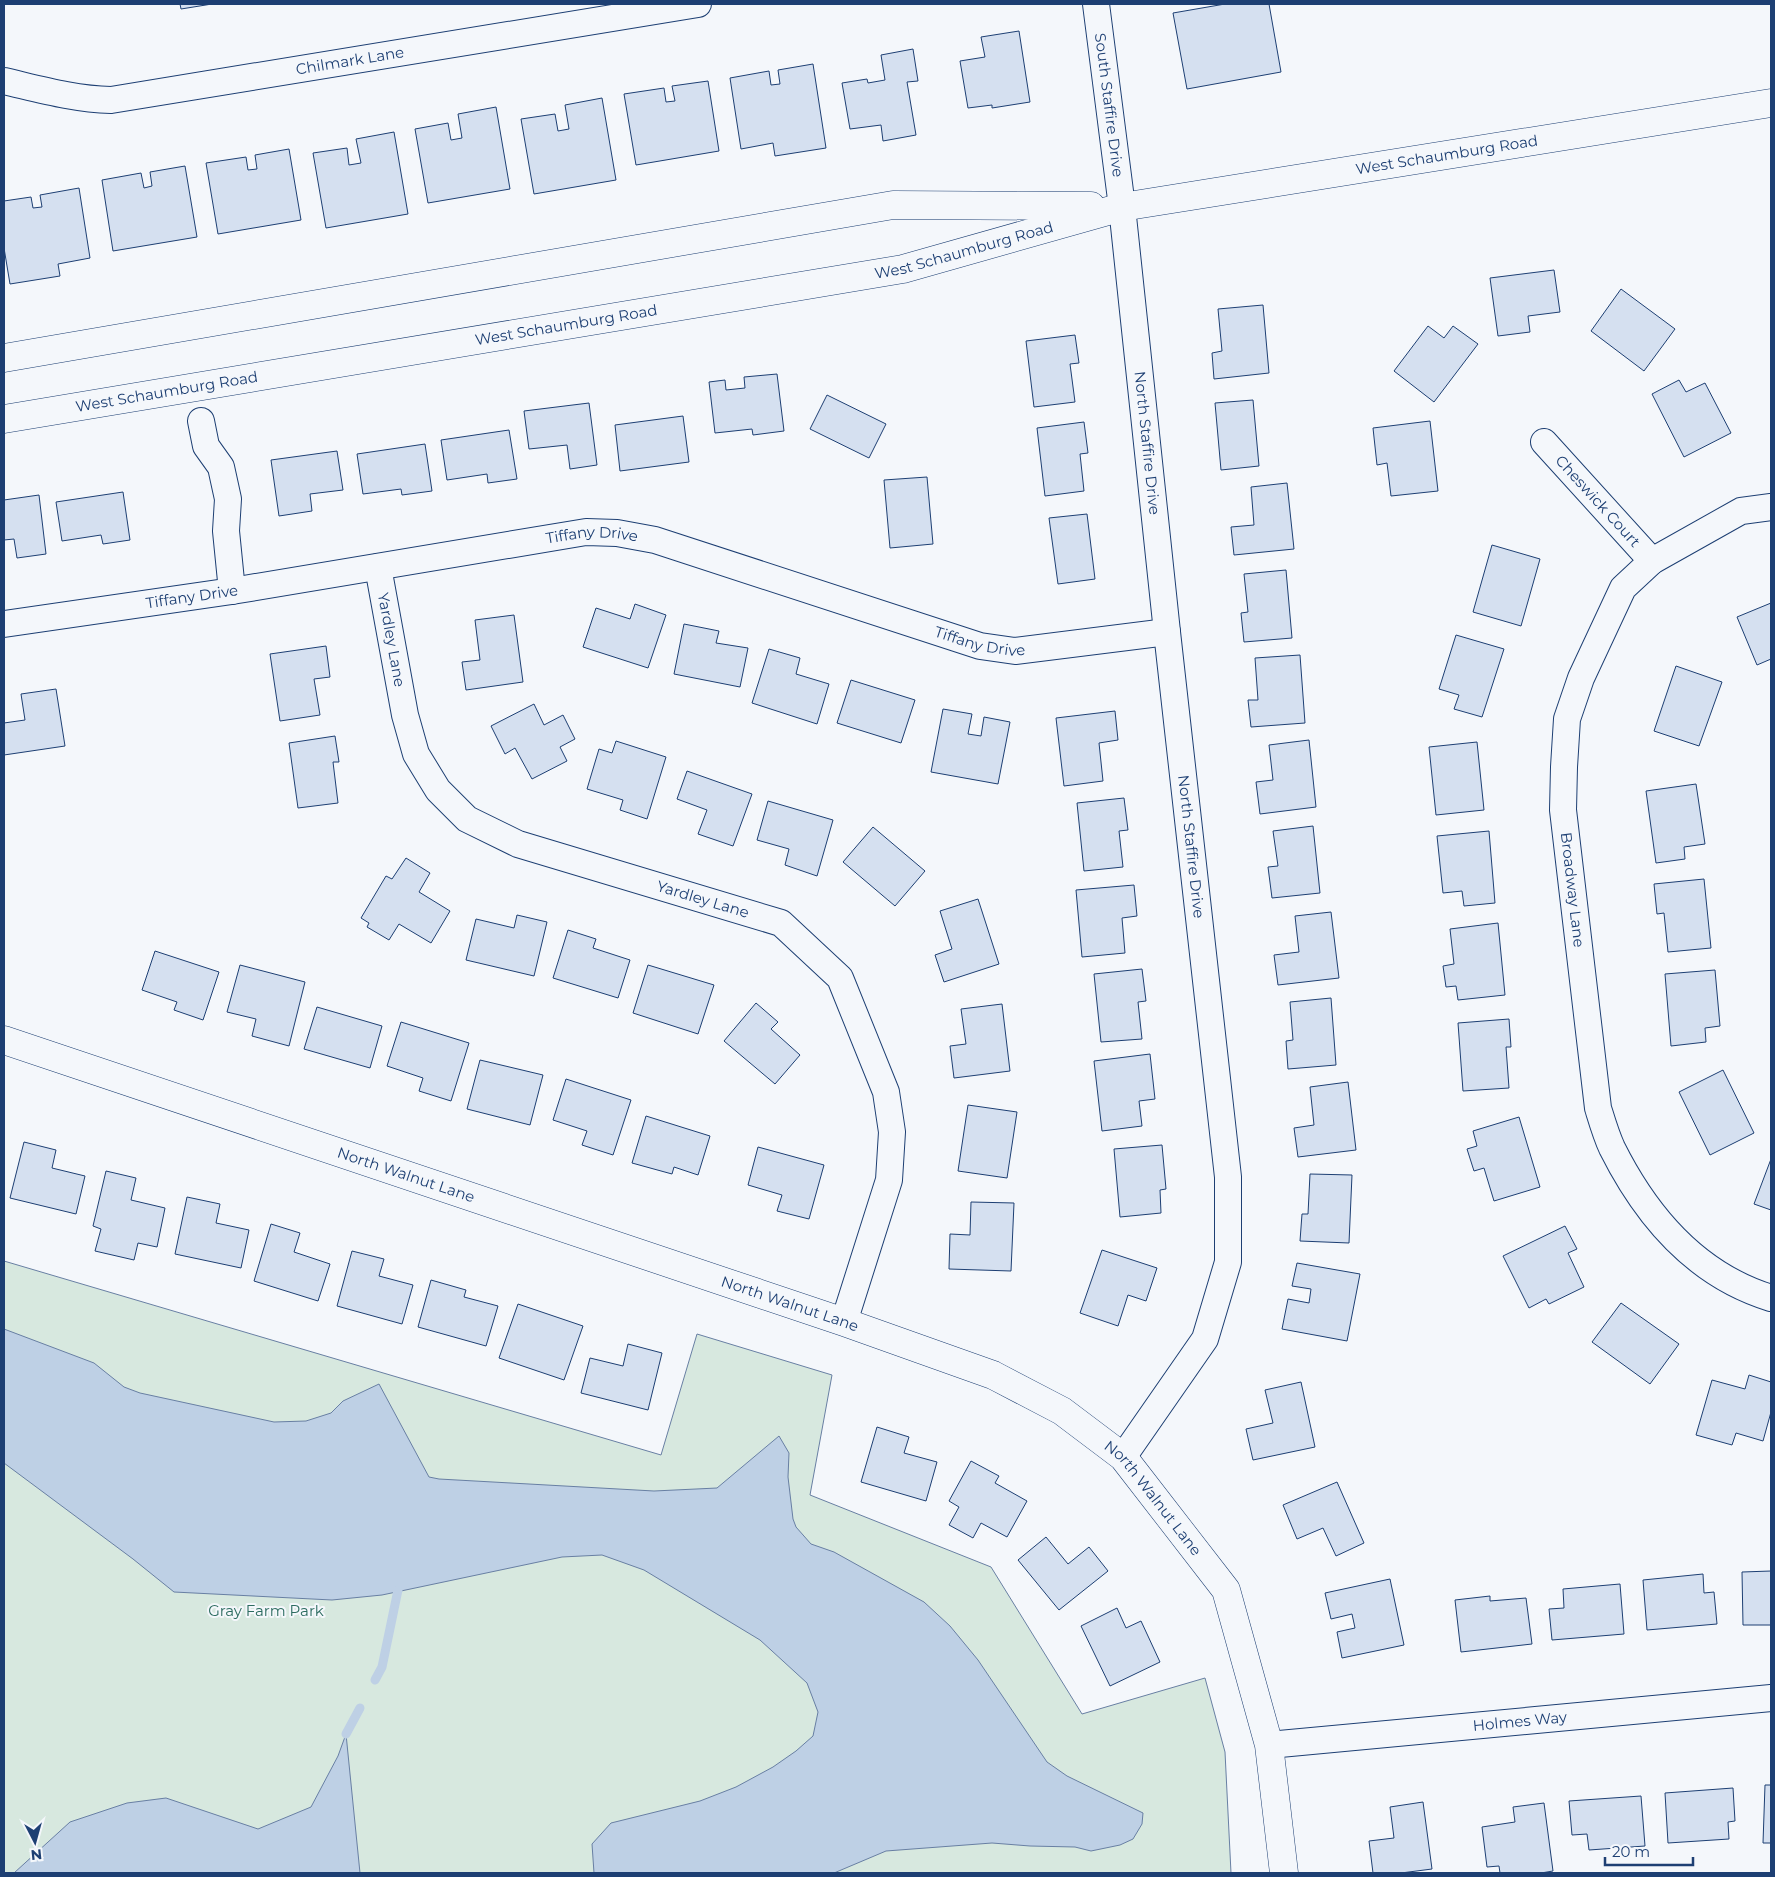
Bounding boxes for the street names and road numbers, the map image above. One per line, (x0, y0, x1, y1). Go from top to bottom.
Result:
street label: South Staffire Drive (1091, 32, 1128, 178)
street label: Chilmark Lane (294, 42, 405, 79)
street label: West Schaumburg Road (1354, 130, 1539, 178)
street label: West Schaumburg Road (873, 217, 1055, 283)
street label: West Schaumburg Road (474, 300, 659, 349)
street label: West Schaumburg Road (74, 367, 259, 416)
street label: North Staffire Drive (1130, 370, 1165, 516)
street label: Cheswick Court (1552, 451, 1645, 551)
street label: Tiffany Drive (544, 522, 640, 548)
street label: Tiffany Drive (145, 580, 239, 612)
street label: Yardley Lane (374, 591, 410, 688)
street label: Tiffany Drive (932, 622, 1026, 660)
street label: North Staffire Drive (1174, 774, 1209, 919)
street label: Broadway Lane (1557, 831, 1589, 948)
street label: Yardley Lane (655, 876, 751, 922)
street label: North Walnut Lane (335, 1143, 477, 1206)
street label: North Walnut Lane (719, 1271, 861, 1335)
street label: North Walnut Lane (1100, 1436, 1206, 1559)
street label: Holmes Way (1472, 1707, 1569, 1735)

